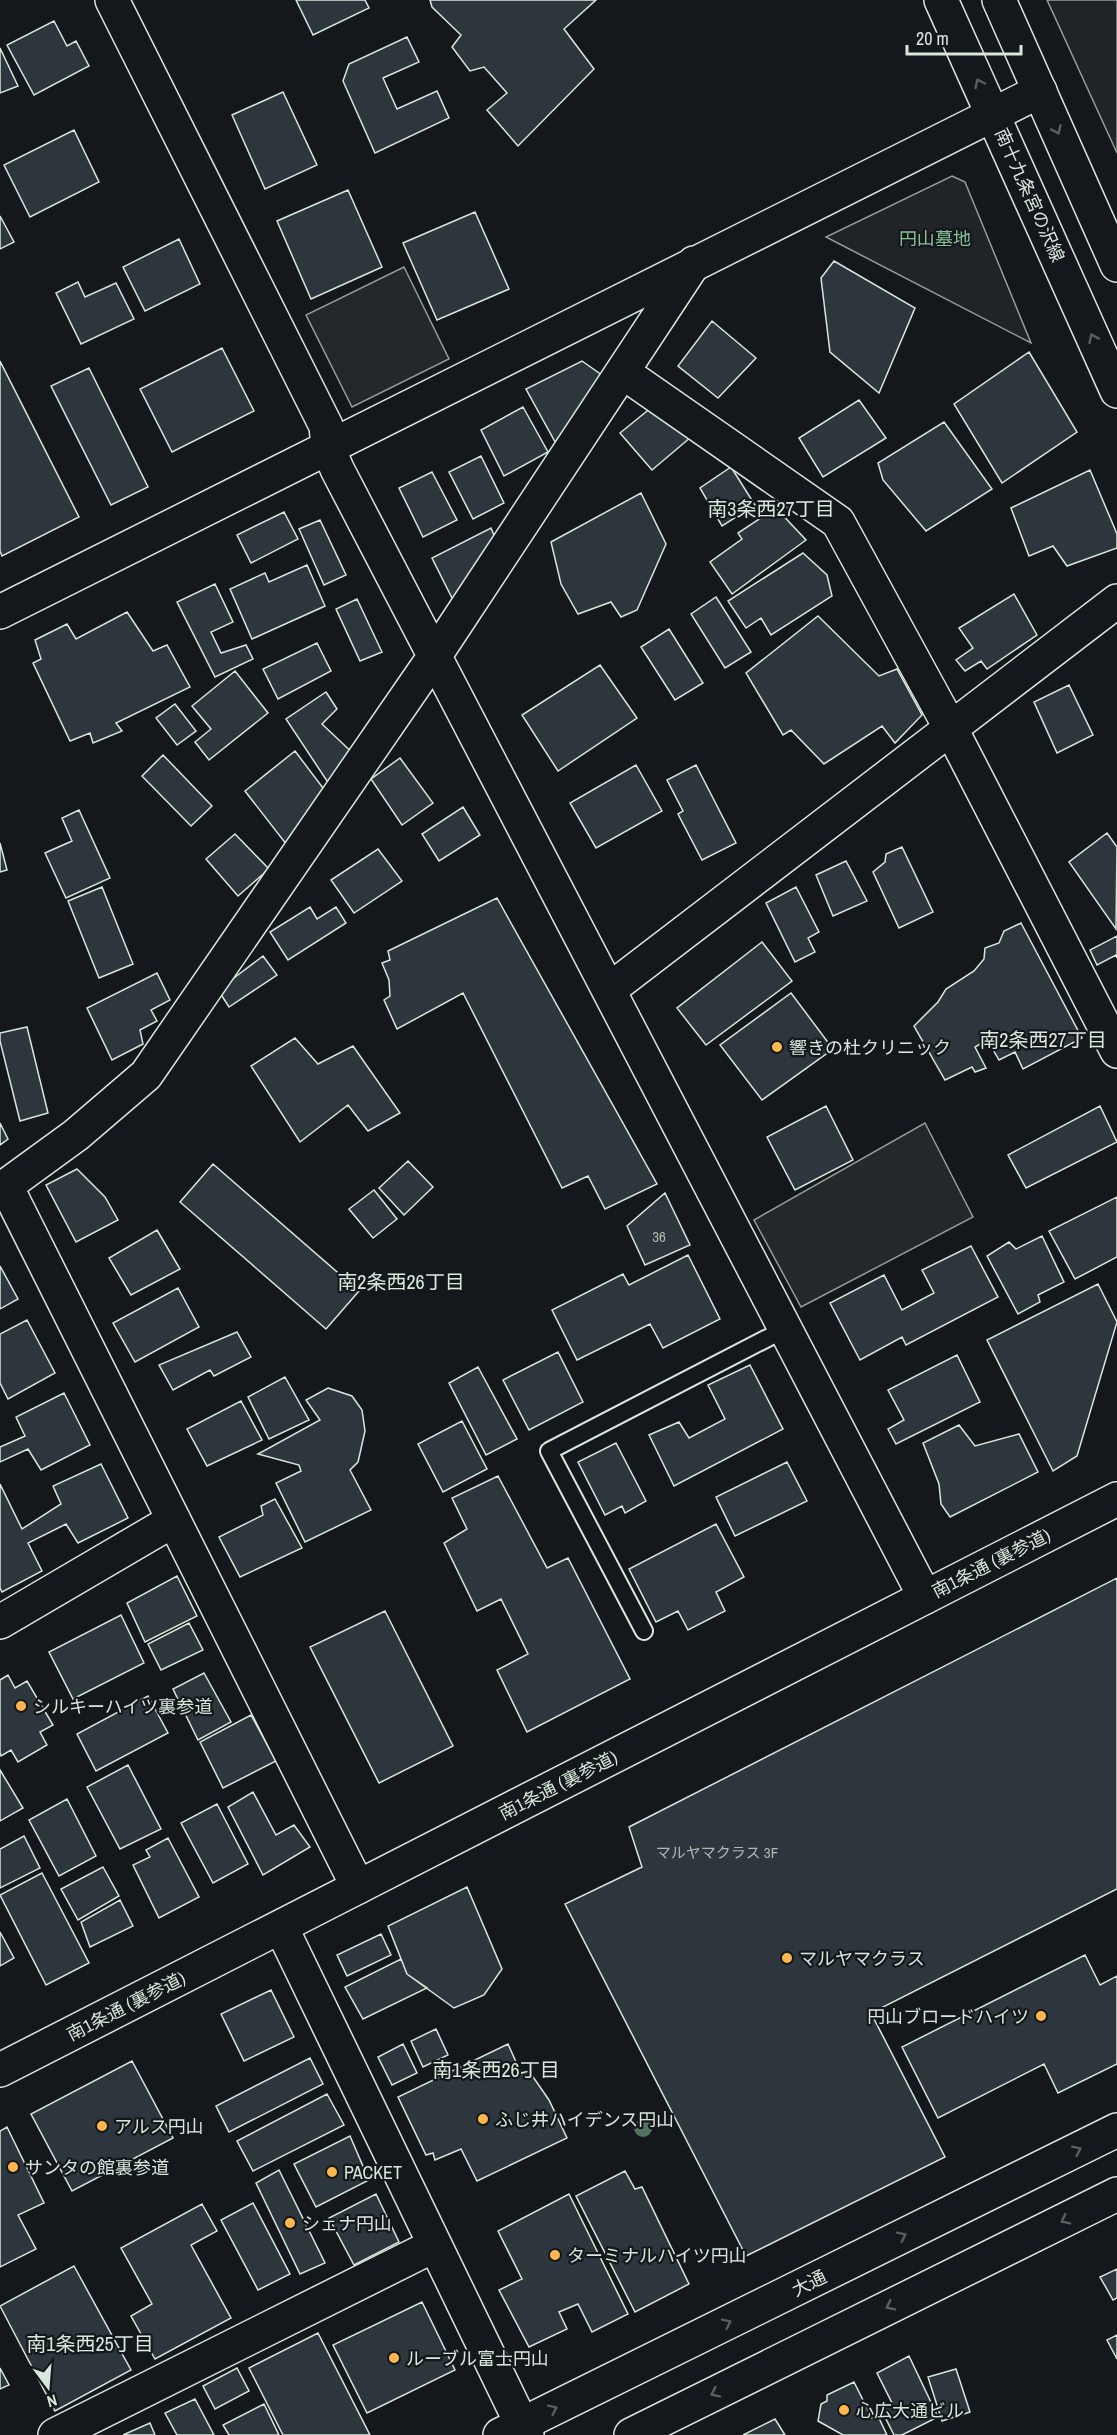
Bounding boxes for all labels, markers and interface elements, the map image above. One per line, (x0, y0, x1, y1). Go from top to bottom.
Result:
scale bar (907, 18, 1021, 56)
text: 20 m (916, 26, 949, 51)
one-way arrow (975, 79, 987, 90)
street label: 南十九条宮の沢線 (989, 124, 1071, 266)
one-way arrow (1050, 124, 1062, 135)
park label: 円山墓地 (899, 226, 971, 251)
one-way arrow (1088, 333, 1100, 344)
district label: 南3条西27丁目 (707, 495, 835, 522)
district label: 南2条西27丁目 (979, 1026, 1107, 1053)
place label: 響きの杜クリニック (789, 1035, 951, 1060)
marker: 響きの杜クリニック (770, 1040, 784, 1054)
house number: 36 (652, 1226, 666, 1247)
district label: 南2条西26丁目 (337, 1268, 465, 1295)
street label: 南1条通 (裏参道) (927, 1522, 1055, 1604)
place label: シルキーハイツ裏参道 (33, 1694, 212, 1719)
marker: シルキーハイツ裏参道 (14, 1699, 28, 1713)
street label: 南1条通 (裏参道) (494, 1744, 622, 1826)
house number: マルヤマクラス 3F (656, 1842, 778, 1863)
place label: マルヤマクラス (799, 1946, 925, 1971)
marker: マルヤマクラス (780, 1951, 794, 1965)
street label: 南1条通 (裏参道) (62, 1965, 190, 2047)
place label: 円山ブロードハイツ (867, 2004, 1029, 2029)
marker: 円山ブロードハイツ (1034, 2009, 1048, 2023)
district label: 南1条西26丁目 (432, 2056, 560, 2083)
place label: ふじ井ハイデンス円山 (495, 2107, 674, 2132)
marker: ふじ井ハイデンス円山 (476, 2112, 490, 2126)
place label: アルス円山 (114, 2114, 204, 2139)
marker: アルス円山 (95, 2119, 109, 2133)
one-way arrow (1071, 2146, 1082, 2157)
place label: サンタの館裏参道 (25, 2155, 169, 2180)
marker: サンタの館裏参道 (6, 2160, 20, 2174)
place label: PACKET (344, 2160, 402, 2185)
marker: PACKET (325, 2165, 339, 2179)
place label: シェナ円山 (302, 2211, 392, 2236)
one-way arrow (1060, 2212, 1071, 2224)
marker: シェナ円山 (283, 2216, 297, 2230)
one-way arrow (896, 2232, 907, 2244)
place label: ターミナルハイツ円山 (567, 2243, 747, 2268)
marker: ターミナルハイツ円山 (548, 2248, 562, 2262)
street label: 大通 (787, 2264, 831, 2302)
one-way arrow (885, 2299, 896, 2311)
one-way arrow (721, 2318, 732, 2330)
district label: 南1条西25丁目 (26, 2330, 154, 2357)
place label: ルーブル富士円山 (406, 2346, 549, 2371)
marker: ルーブル富士円山 (387, 2351, 401, 2365)
north arrow (18, 2357, 78, 2417)
one-way arrow (711, 2386, 722, 2397)
text: N (45, 2390, 60, 2413)
place label: 心広大通ビル (856, 2398, 964, 2423)
marker: 心広大通ビル (837, 2403, 851, 2417)
one-way arrow (546, 2405, 557, 2416)

